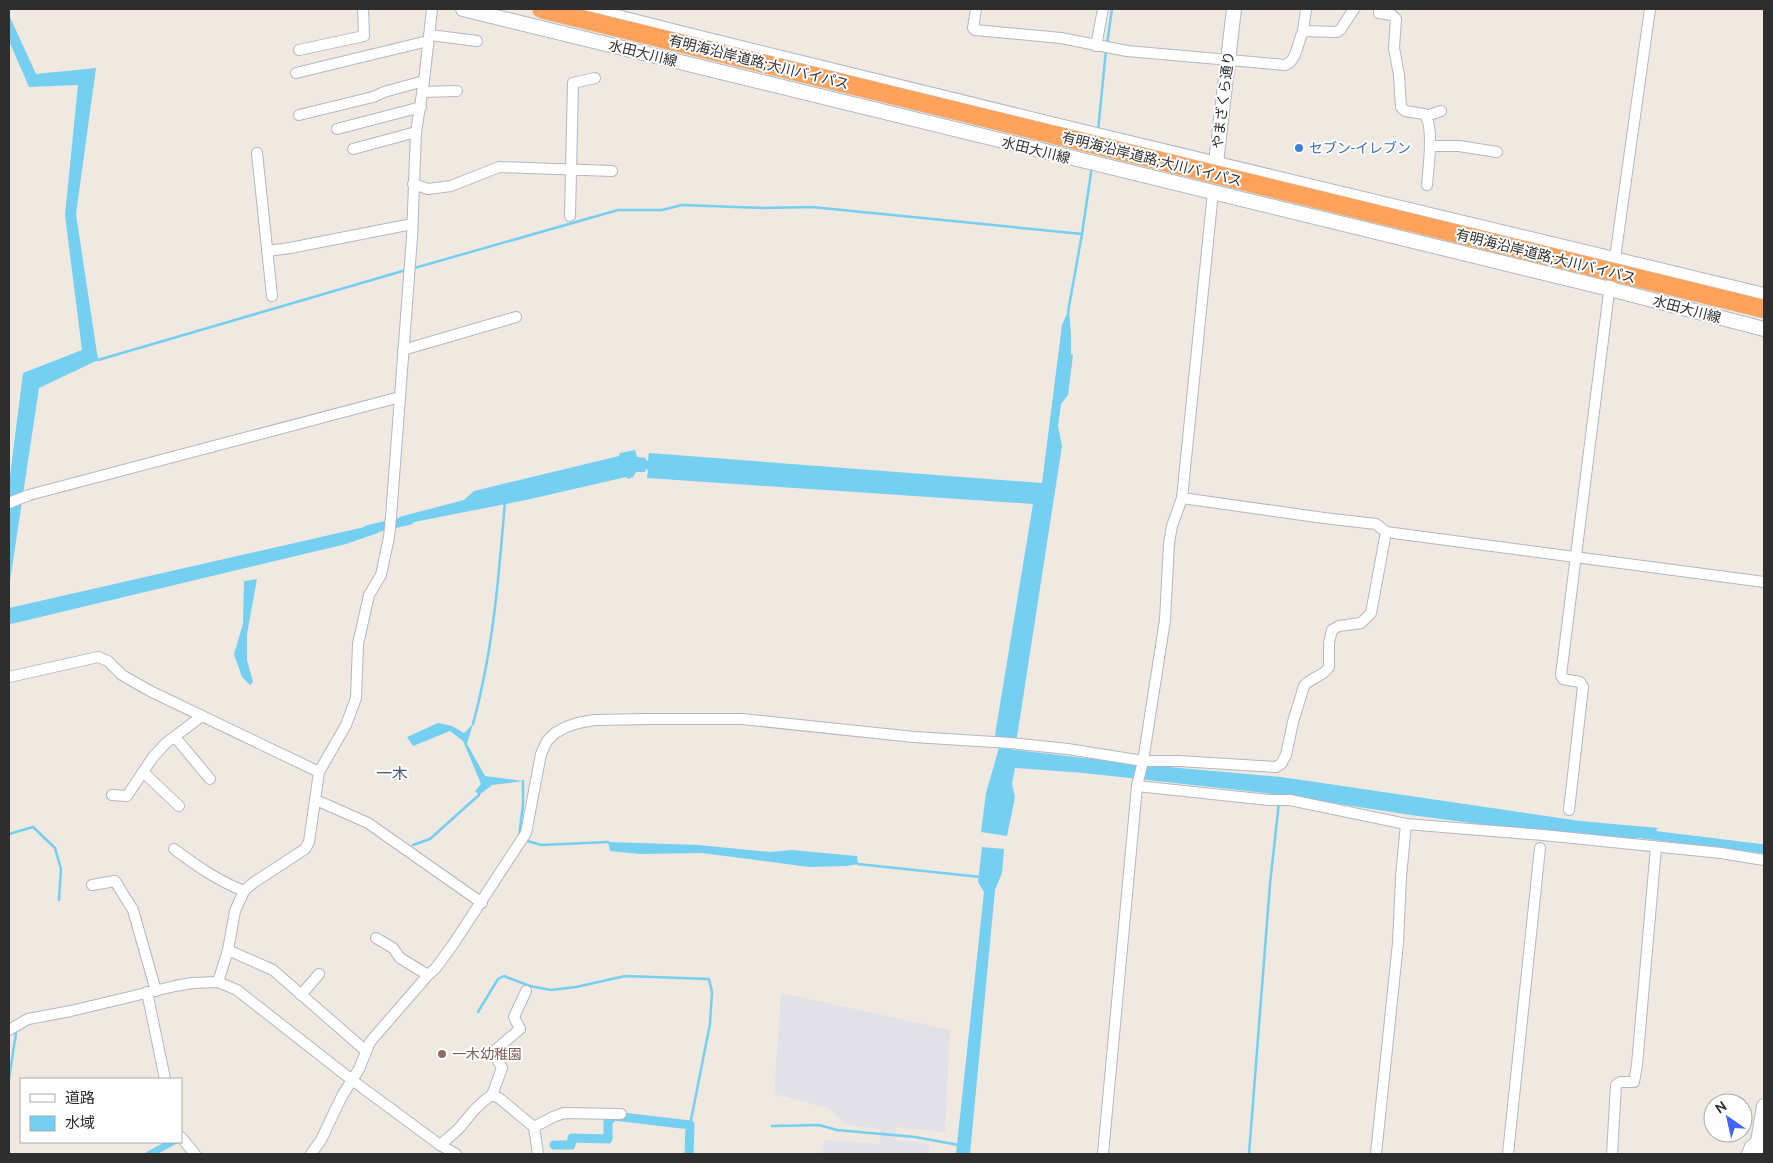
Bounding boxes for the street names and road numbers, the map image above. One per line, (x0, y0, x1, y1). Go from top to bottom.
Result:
street label: 有明海沿岸道路;大川バイパス (667, 32, 851, 92)
street label: 水田大川線 (607, 37, 679, 69)
street label: やまざくら通り (1209, 50, 1237, 150)
street label: 有明海沿岸道路;大川バイパス (1060, 129, 1244, 189)
street label: 水田大川線 (1000, 134, 1072, 166)
street label: 有明海沿岸道路;大川バイパス (1454, 226, 1638, 286)
street label: 水田大川線 (1651, 292, 1723, 326)

